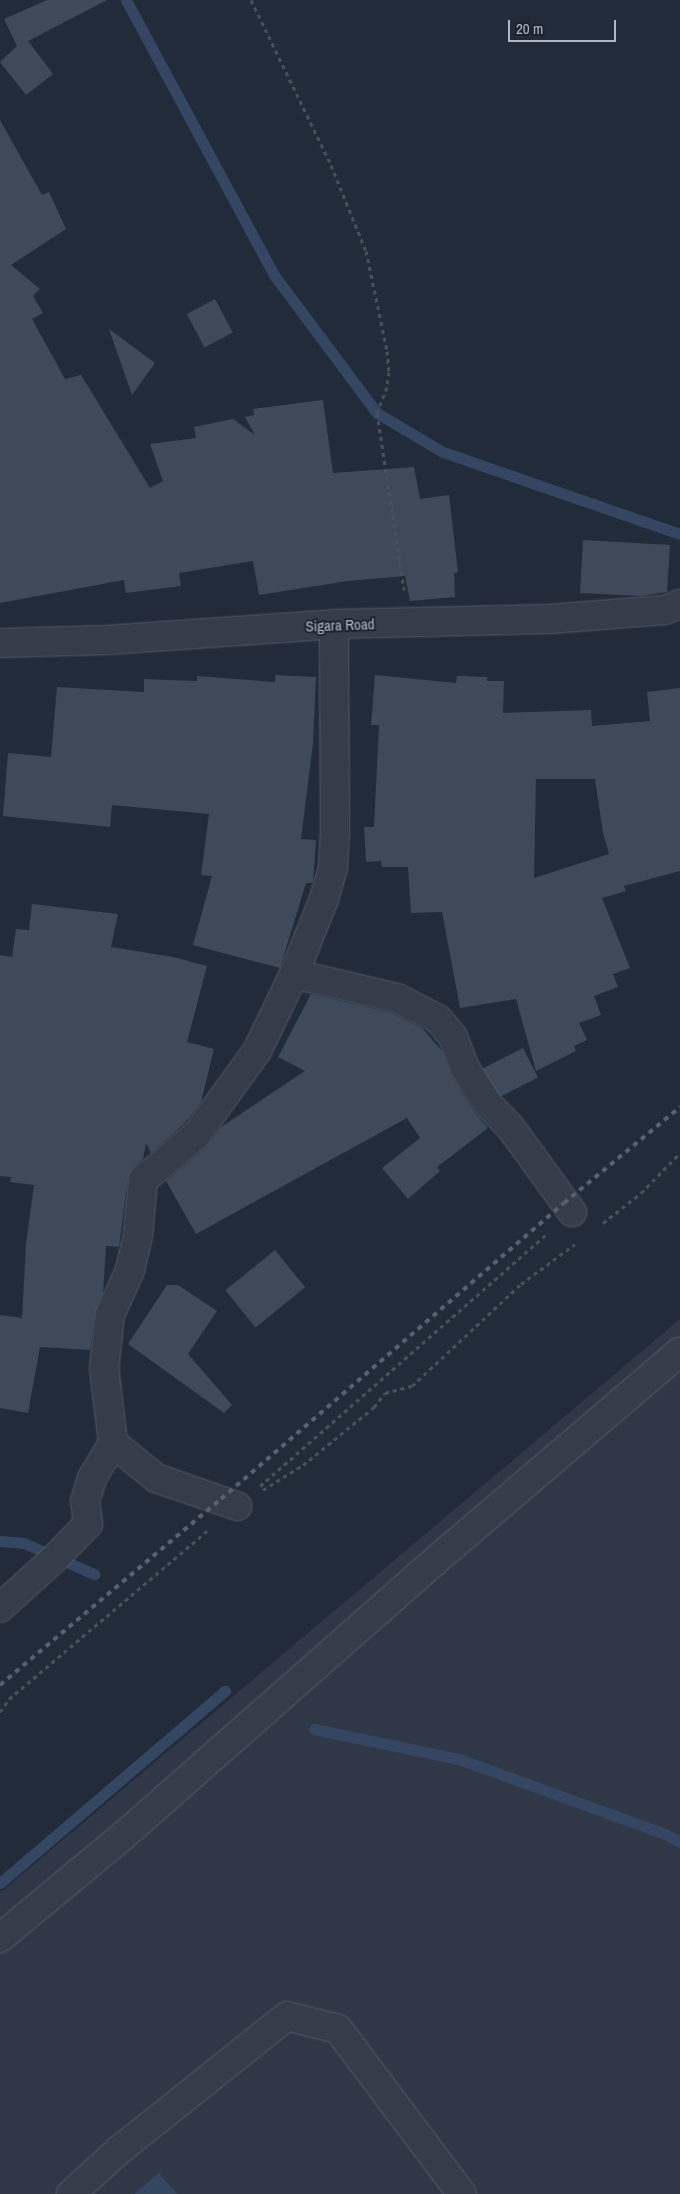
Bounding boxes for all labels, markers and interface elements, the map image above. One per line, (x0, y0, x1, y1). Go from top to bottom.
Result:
scale bar (510, 10, 618, 42)
text: 20 m (516, 18, 543, 39)
street label: Sigara Road (305, 615, 375, 635)

